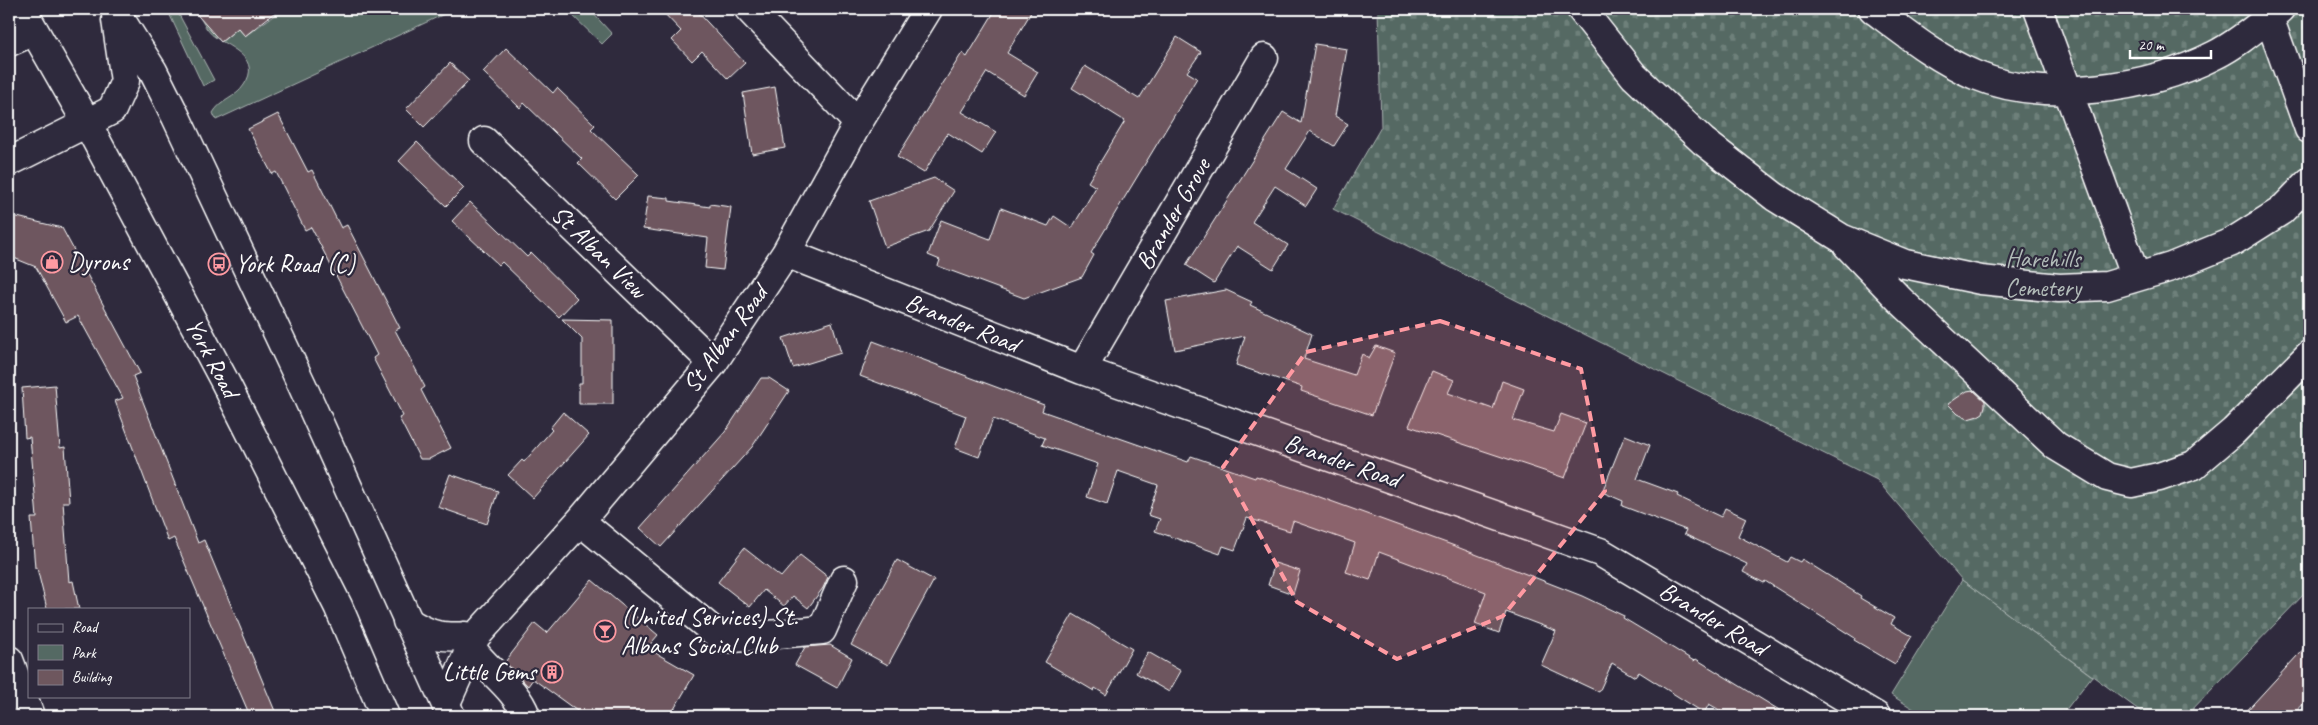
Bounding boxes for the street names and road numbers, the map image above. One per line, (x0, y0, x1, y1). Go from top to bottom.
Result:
street label: Brander Grove (1128, 151, 1219, 275)
street label: St Alban View (544, 199, 655, 307)
street label: St Alban Road (675, 276, 777, 399)
street label: Brander Road (900, 286, 1027, 362)
street label: York Road (178, 313, 248, 406)
street label: Brander Road (1280, 426, 1408, 497)
street label: Brander Road (1653, 574, 1776, 666)

